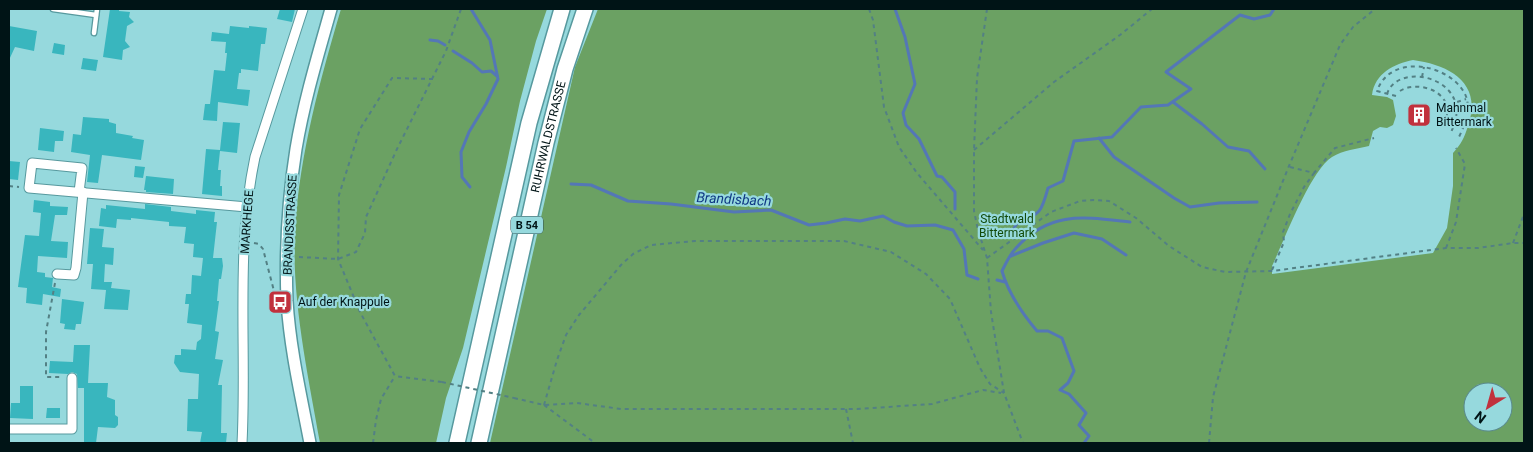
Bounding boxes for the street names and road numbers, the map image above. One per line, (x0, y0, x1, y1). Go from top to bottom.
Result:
street label: RUHRWALDSTRASSE (528, 79, 569, 194)
street label: BRANDISSTRASSE (280, 174, 300, 275)
street label: MARKHEGE (238, 190, 256, 254)
road number: B 54 (511, 216, 543, 234)

